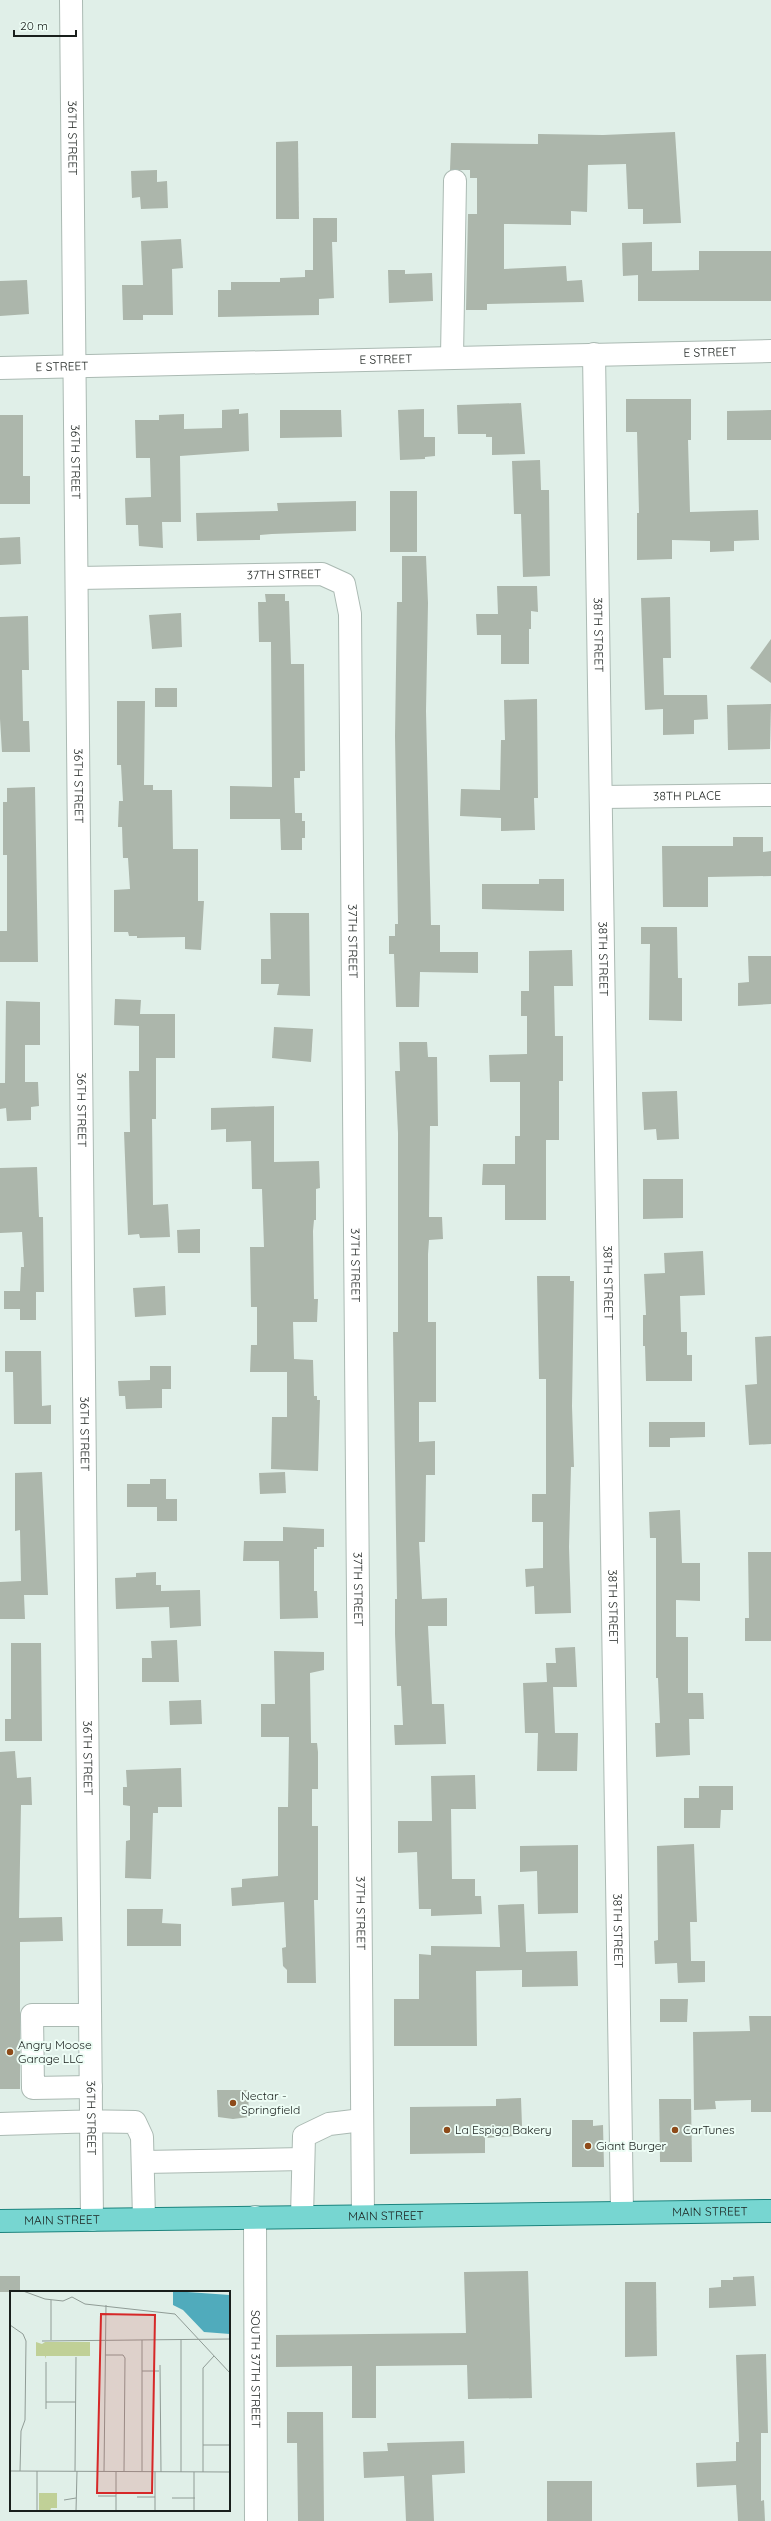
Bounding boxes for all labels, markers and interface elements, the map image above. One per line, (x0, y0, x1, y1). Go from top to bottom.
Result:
scale bar (14, 12, 76, 38)
text: 20 m (20, 18, 48, 33)
street label: 36TH STREET (65, 100, 81, 176)
street label: E STREET (683, 344, 737, 360)
street label: E STREET (359, 351, 413, 367)
street label: E STREET (35, 358, 89, 374)
street label: 36TH STREET (68, 424, 84, 499)
street label: 37TH STREET (247, 566, 321, 582)
street label: 38TH STREET (591, 597, 607, 673)
street label: 36TH STREET (71, 748, 87, 823)
street label: 38TH PLACE (653, 788, 721, 803)
street label: 37TH STREET (345, 904, 361, 979)
street label: 38TH STREET (596, 921, 612, 996)
street label: 36TH STREET (74, 1072, 90, 1147)
street label: 37TH STREET (348, 1228, 364, 1303)
street label: 38TH STREET (600, 1245, 617, 1320)
street label: 36TH STREET (77, 1396, 93, 1471)
street label: 37TH STREET (351, 1552, 366, 1627)
street label: 38TH STREET (605, 1569, 621, 1644)
street label: 36TH STREET (80, 1720, 96, 1795)
street label: 37TH STREET (353, 1876, 369, 1951)
street label: 38TH STREET (610, 1893, 626, 1968)
place label: Angry Moose Garage LLC (18, 2037, 92, 2066)
marker: Angry Moose Garage LLC (5, 2047, 15, 2057)
street label: 36TH STREET (84, 2080, 99, 2155)
place label: Nectar - Springfield (241, 2088, 300, 2117)
marker: Nectar - Springfield (228, 2098, 238, 2108)
place label: La Espiga Bakery (455, 2122, 552, 2137)
place label: CarTunes (683, 2122, 735, 2137)
marker: La Espiga Bakery (442, 2125, 452, 2135)
marker: CarTunes (670, 2125, 680, 2135)
place label: Giant Burger (596, 2138, 667, 2153)
marker: Giant Burger (583, 2141, 593, 2151)
street label: MAIN STREET (672, 2203, 748, 2219)
street label: MAIN STREET (348, 2208, 424, 2223)
street label: MAIN STREET (24, 2212, 100, 2228)
inset map (10, 2291, 230, 2511)
street label: SOUTH 37TH STREET (248, 2310, 264, 2428)

